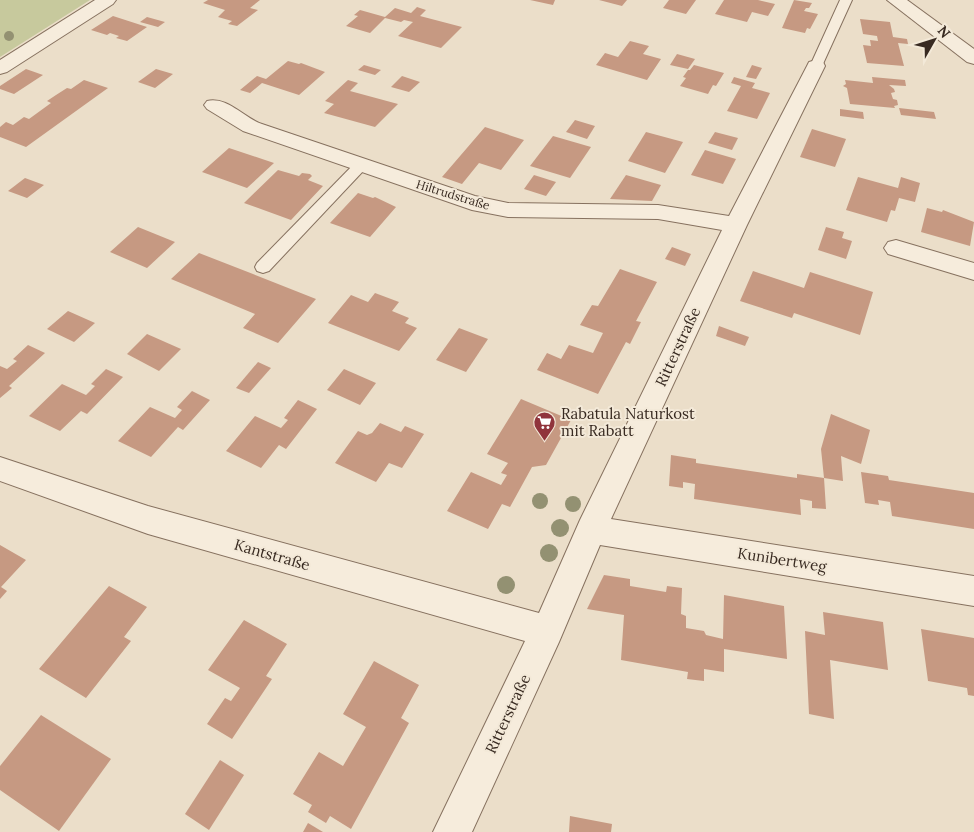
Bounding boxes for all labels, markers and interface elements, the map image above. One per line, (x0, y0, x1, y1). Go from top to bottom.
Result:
north arrow (909, 15, 959, 65)
text: N (934, 22, 955, 42)
street label: Hiltrudstraße (414, 176, 492, 213)
street label: Ritterstraße (651, 304, 704, 390)
place label: Rabatula Naturkost mit Rabatt (561, 404, 695, 440)
supermarket icon: Rabatula Naturkost mit Rabatt (533, 411, 557, 442)
street label: Kantstraße (232, 535, 312, 574)
street label: Kunibertweg (736, 543, 829, 576)
street label: Ritterstraße (481, 671, 534, 757)

